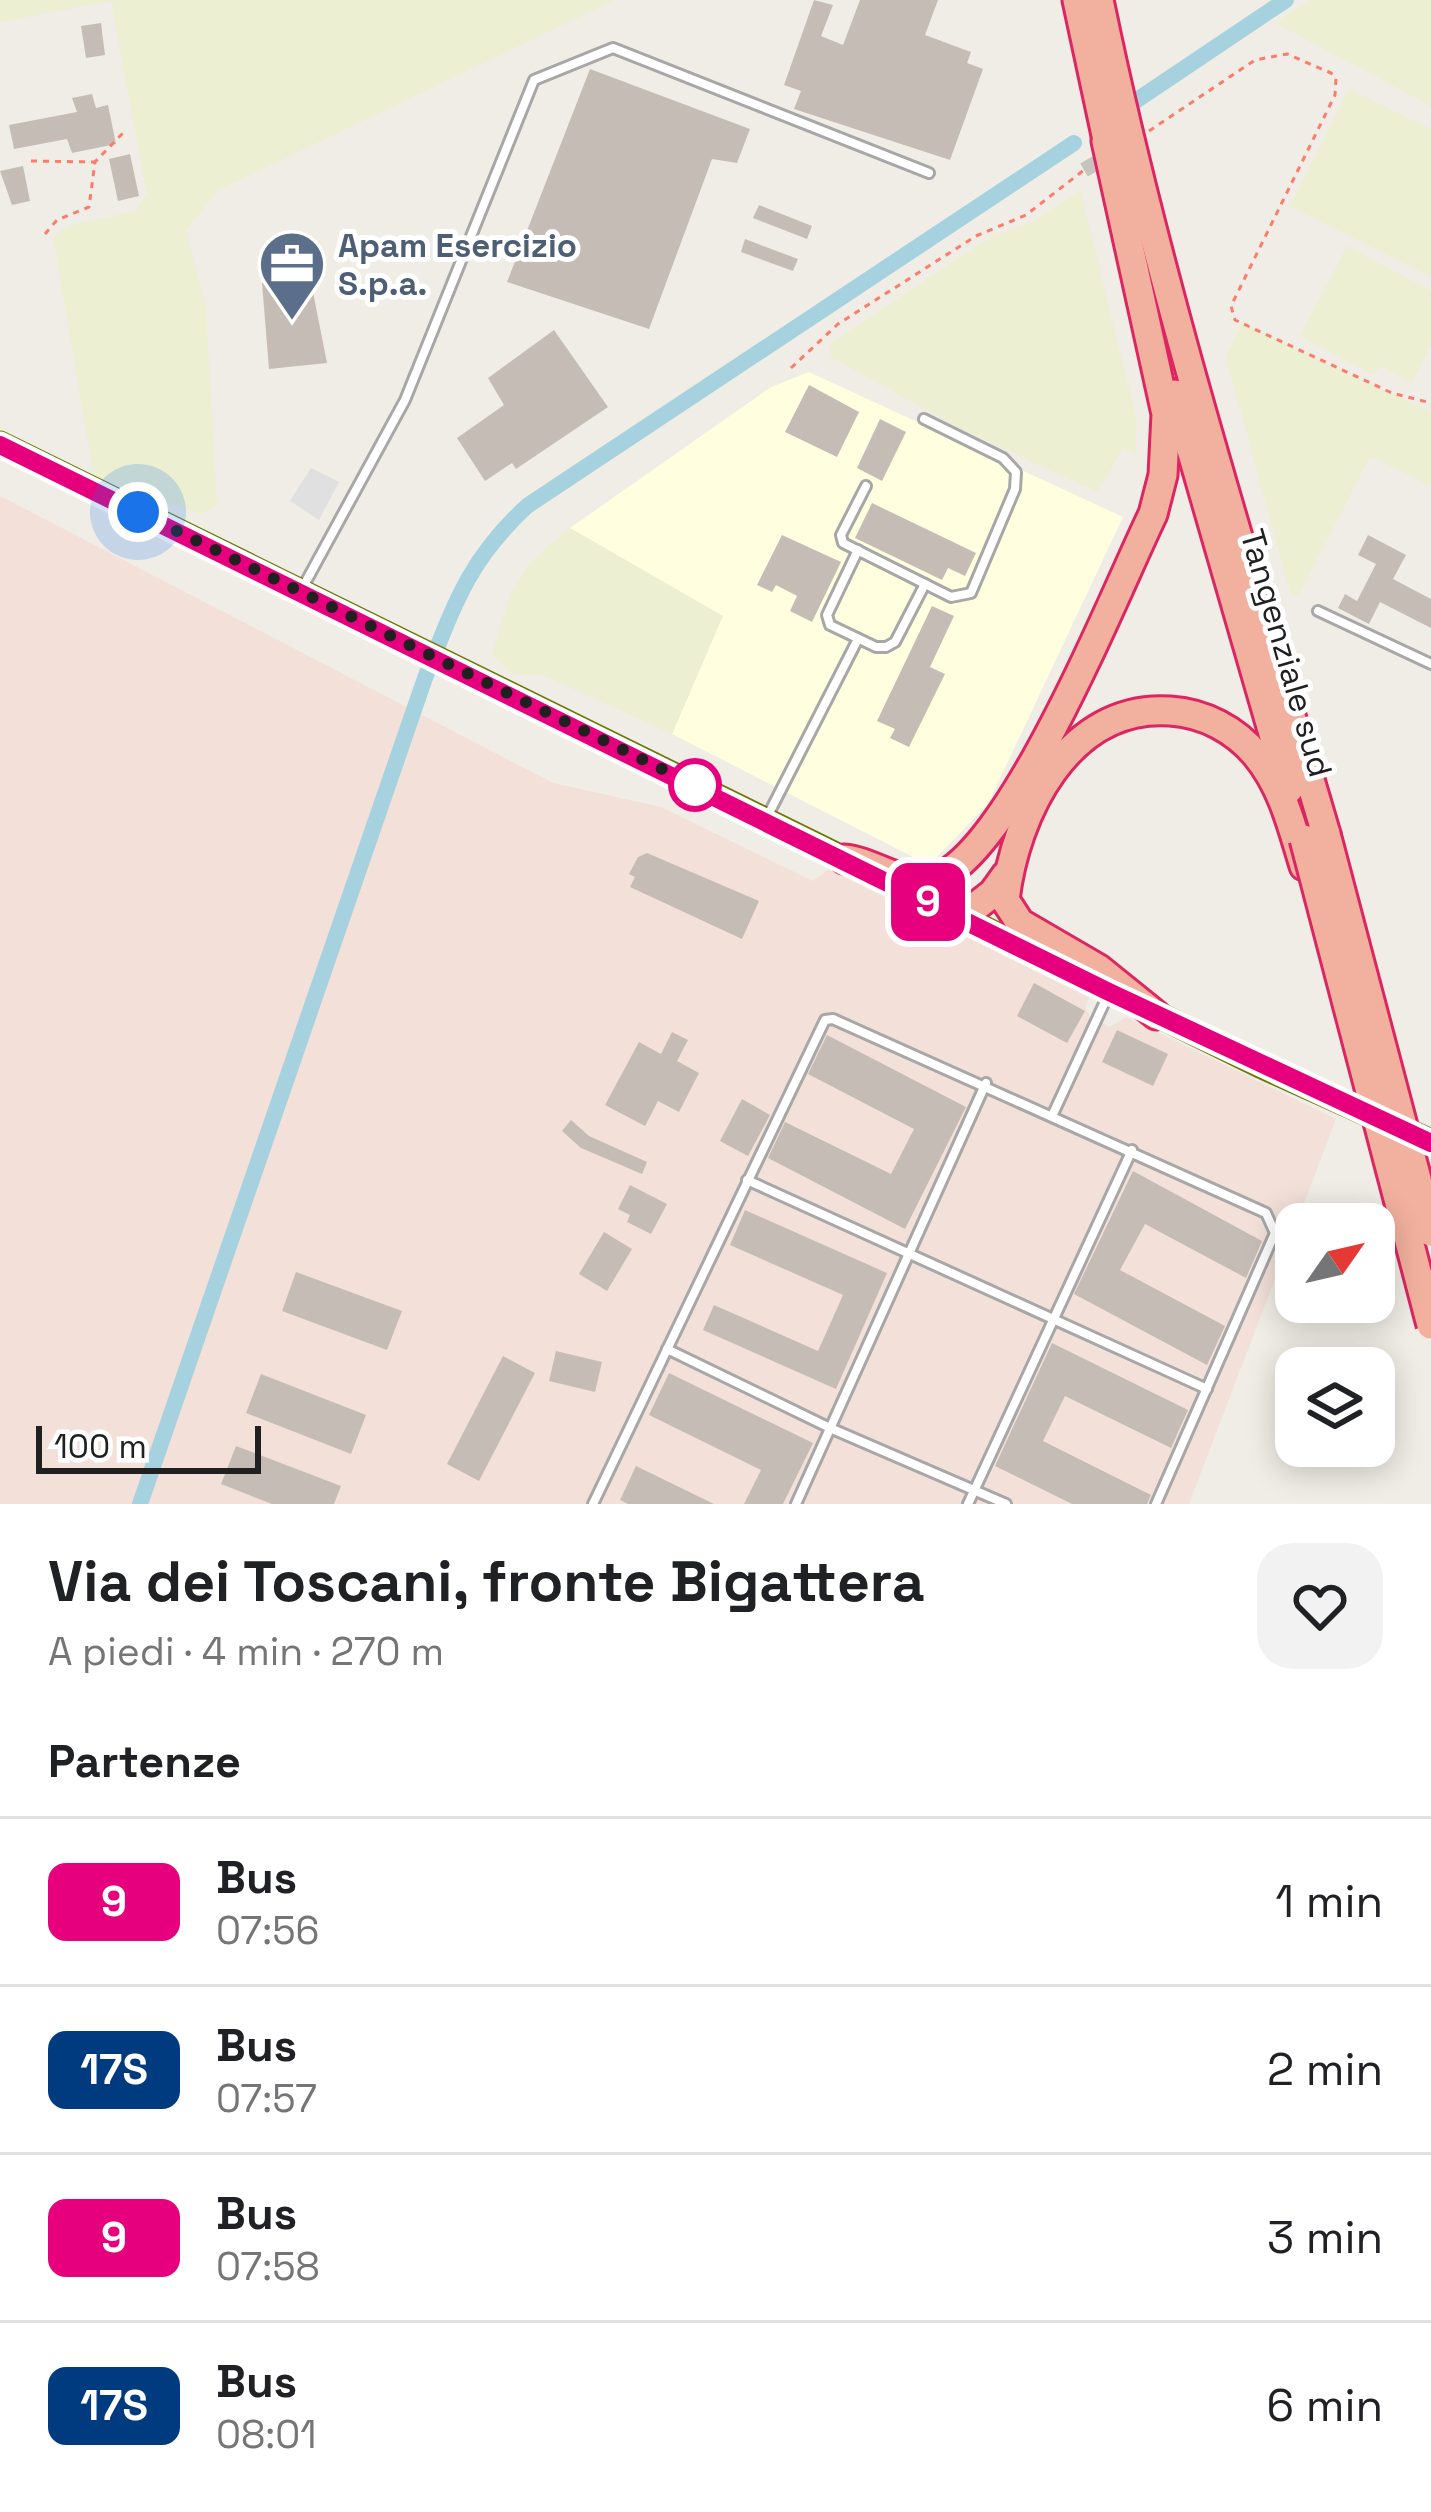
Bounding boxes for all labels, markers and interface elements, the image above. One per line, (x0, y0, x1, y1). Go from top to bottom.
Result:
place label: Apam Esercizio S.p.a. (338, 225, 577, 305)
office icon: Apam Esercizio S.p.a. (257, 229, 327, 323)
your location (108, 482, 168, 542)
street label: Tangenziale sud (1231, 525, 1341, 782)
unlabelled marker (670, 760, 720, 810)
line badge: 9 (889, 863, 967, 941)
text: 9 (915, 875, 941, 928)
north arrow (1275, 1203, 1395, 1323)
map controls (1275, 1203, 1395, 1467)
button: layers (1275, 1347, 1395, 1467)
scale bar (36, 1420, 261, 1473)
text: 100 m (54, 1426, 147, 1468)
button: heart (1257, 1543, 1383, 1669)
text: Via dei Toscani, fronte Bigattera (48, 1545, 925, 1618)
text: A piedi · 4 min · 270 m (48, 1627, 444, 1676)
text: Partenze (48, 1733, 241, 1790)
text: Bus (216, 1849, 297, 1906)
text: 1 min (1275, 1873, 1383, 1930)
text: 9 (101, 1875, 127, 1928)
text: 07:56 (216, 1906, 319, 1955)
text: Bus (216, 2017, 297, 2074)
text: 2 min (1267, 2041, 1383, 2098)
text: 17S (80, 2043, 148, 2096)
text: 07:57 (216, 2074, 317, 2123)
text: Bus (216, 2185, 297, 2242)
text: 3 min (1267, 2209, 1383, 2266)
text: 9 (101, 2211, 127, 2264)
text: 07:58 (216, 2242, 320, 2291)
text: Bus (216, 2353, 297, 2410)
text: 6 min (1267, 2377, 1383, 2434)
text: 17S (80, 2379, 148, 2432)
text: 08:01 (216, 2410, 316, 2459)

